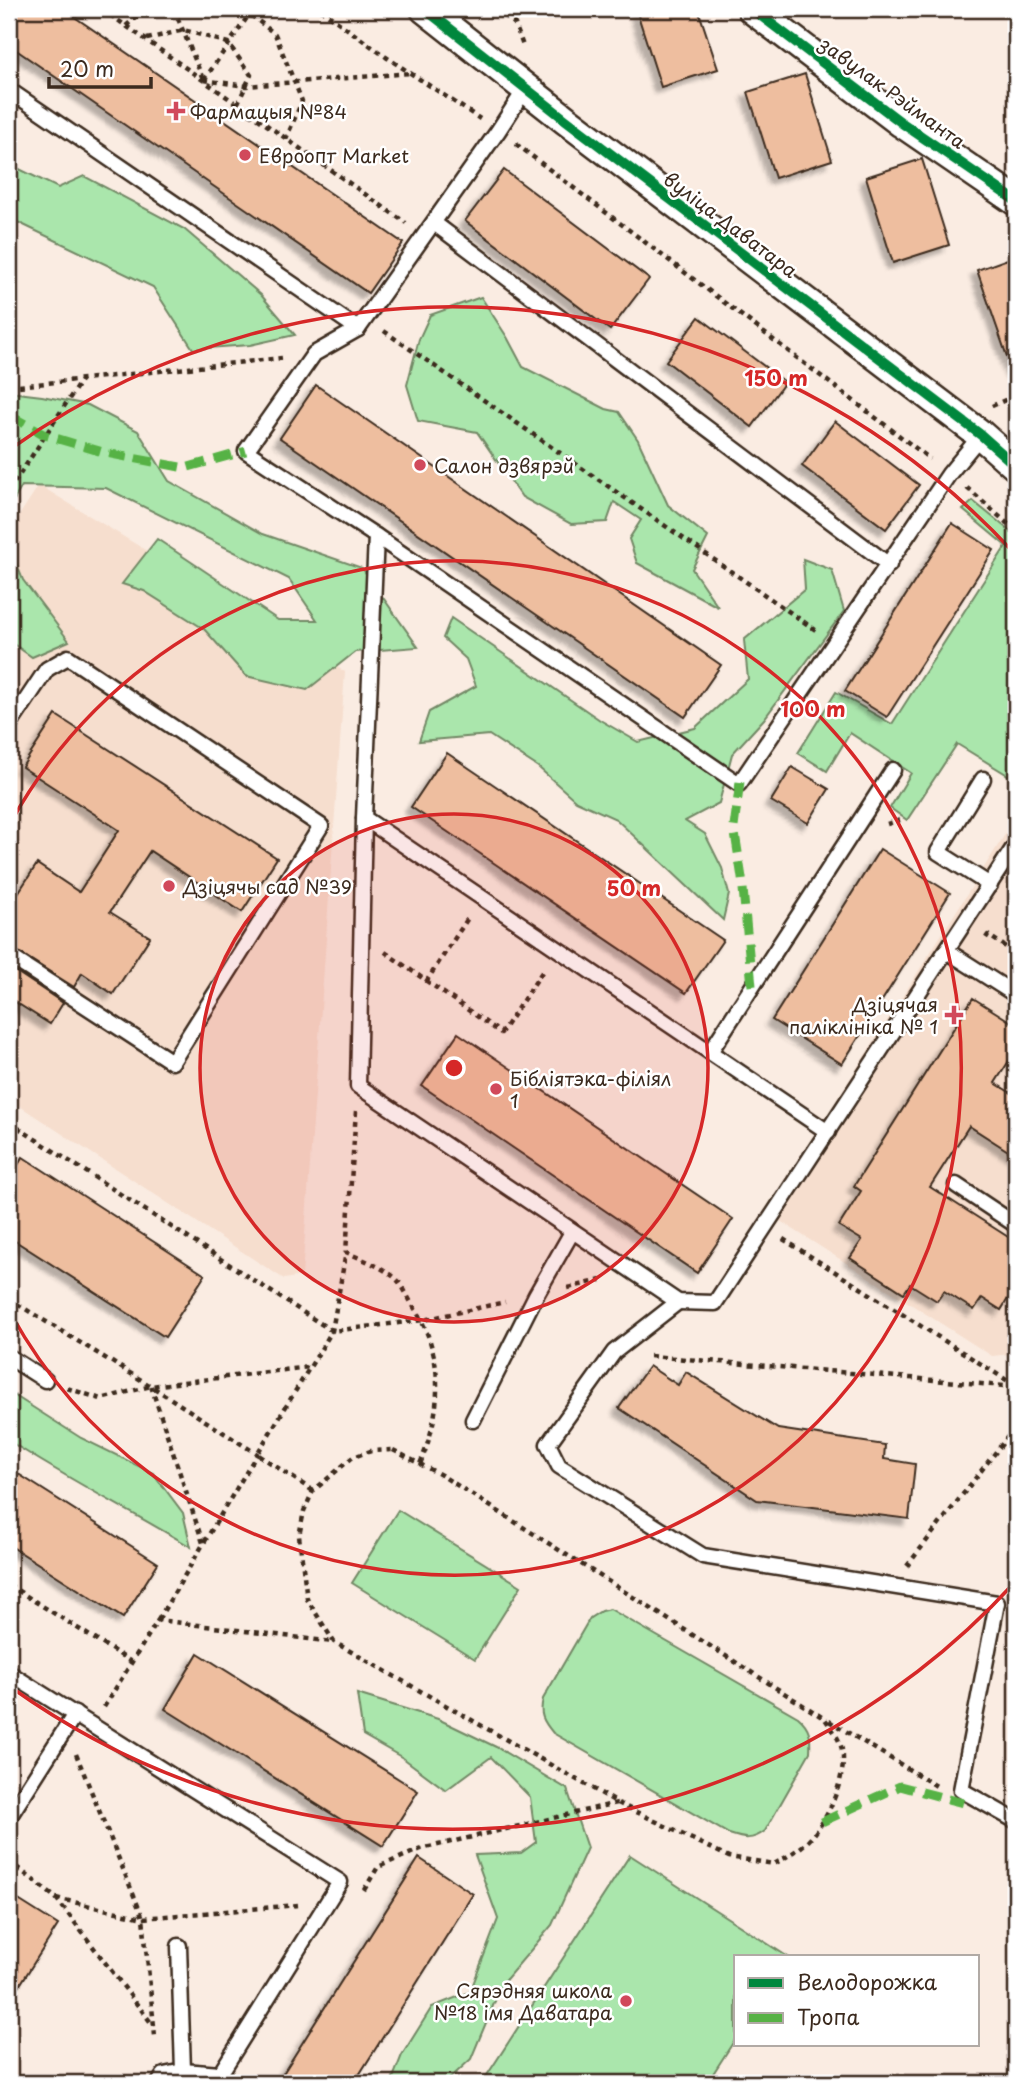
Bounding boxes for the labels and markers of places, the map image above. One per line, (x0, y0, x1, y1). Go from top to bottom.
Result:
place label: Фармацыя №84 (190, 97, 347, 125)
marker: Фармацыя №84 (168, 103, 184, 119)
place label: Евроопт Market (259, 141, 409, 169)
marker: Евроопт Market (237, 147, 253, 163)
place label: Салон дзвярэй (434, 451, 574, 479)
marker: Салон дзвярэй (412, 457, 428, 473)
place label: Дзіцячы сад №39 (182, 872, 352, 900)
marker: Дзіцячы сад №39 (161, 878, 177, 894)
place label: Дзіцячая паліклініка № 1 (789, 990, 938, 1040)
marker: Дзіцячая паліклініка № 1 (944, 1005, 964, 1025)
centre of rings (442, 1056, 466, 1080)
place label: Бібліятэка-філіял 1 (510, 1064, 671, 1114)
marker: Бібліятэка-філіял 1 (488, 1081, 504, 1097)
place label: Сярэдняя школа №18 імя Даватара (434, 1976, 612, 2026)
marker: Сярэдняя школа №18 імя Даватара (618, 1993, 634, 2009)

